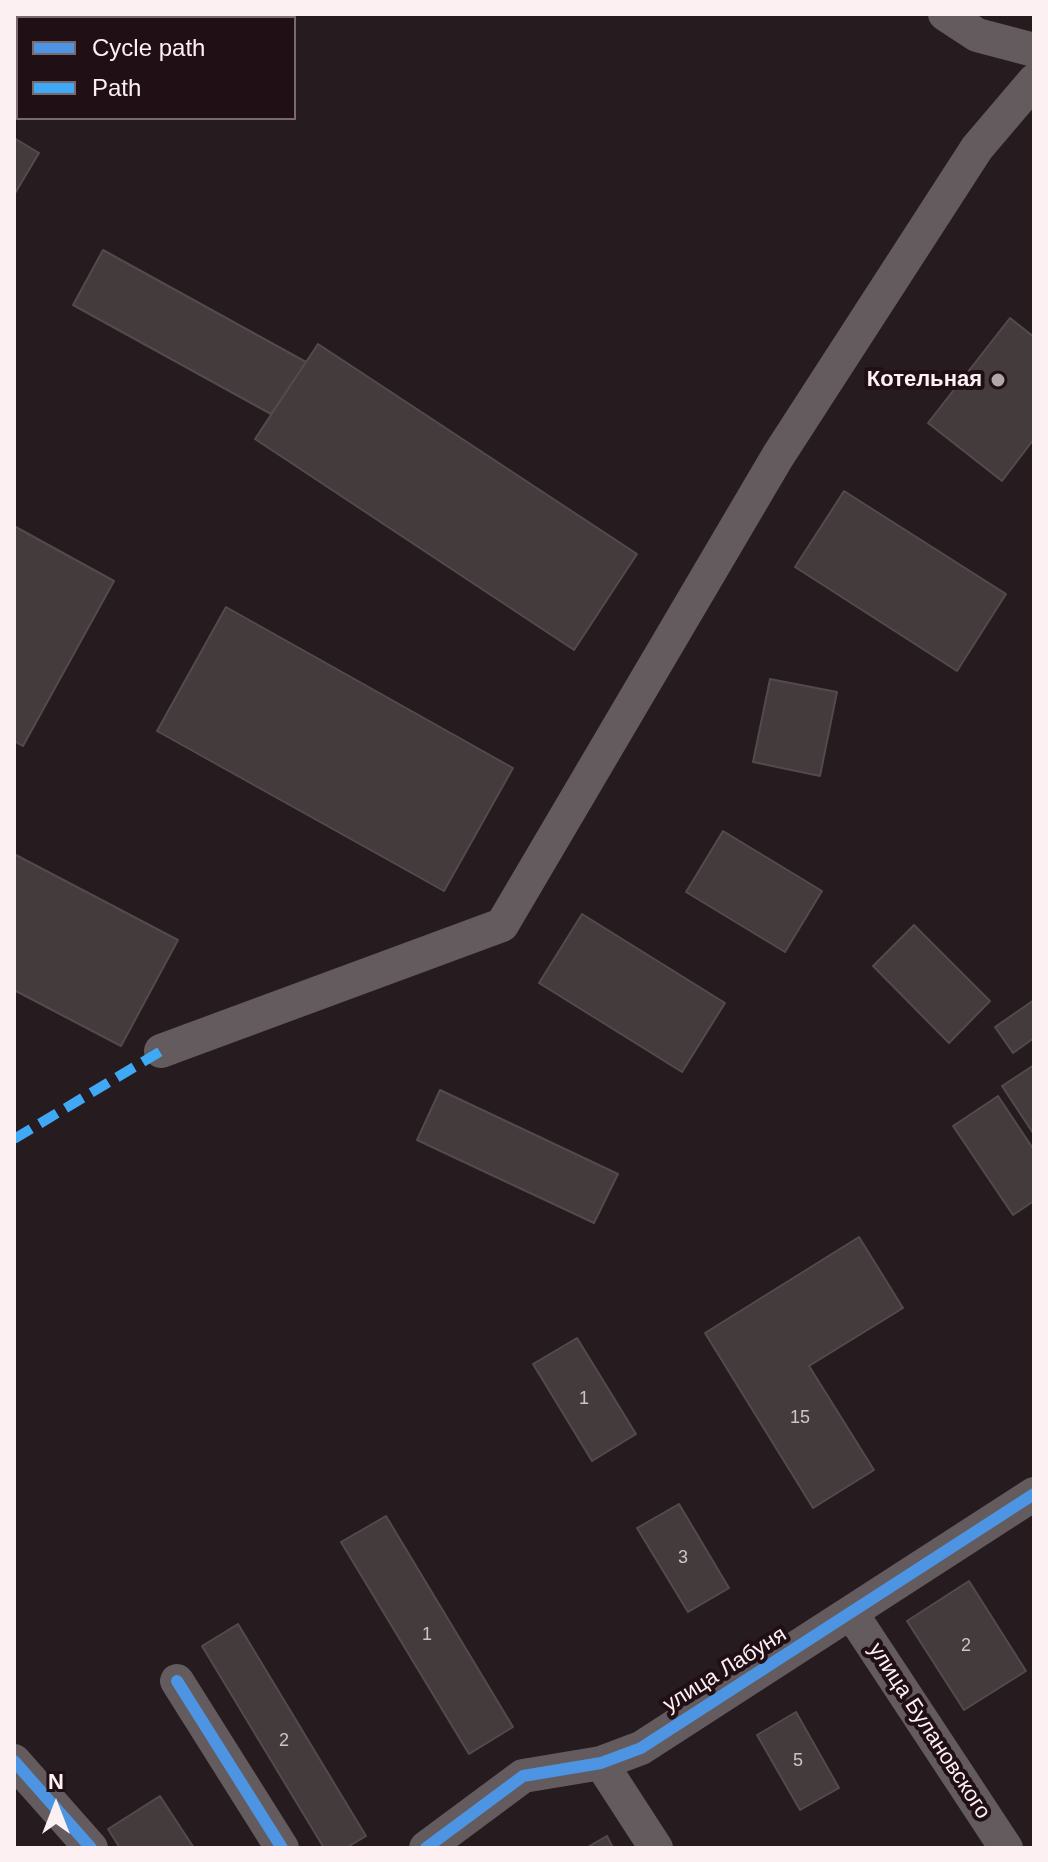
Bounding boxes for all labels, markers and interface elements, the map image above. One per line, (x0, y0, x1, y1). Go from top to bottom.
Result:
legend (16, 16, 296, 120)
text: Cycle path (92, 34, 205, 61)
text: Path (92, 74, 141, 101)
place label: Котельная (867, 367, 982, 393)
marker: Котельная (989, 371, 1007, 389)
house number: 1 (579, 1388, 589, 1410)
house number: 15 (790, 1407, 810, 1429)
house number: 3 (678, 1547, 688, 1569)
street label: улица Лабуня (658, 1622, 792, 1718)
house number: 1 (422, 1624, 432, 1646)
house number: 2 (961, 1635, 971, 1657)
street label: улица Булановского (862, 1638, 996, 1824)
house number: 2 (279, 1730, 289, 1752)
house number: 5 (793, 1750, 803, 1772)
north arrow (16, 1766, 96, 1846)
text: N (48, 1769, 64, 1794)

